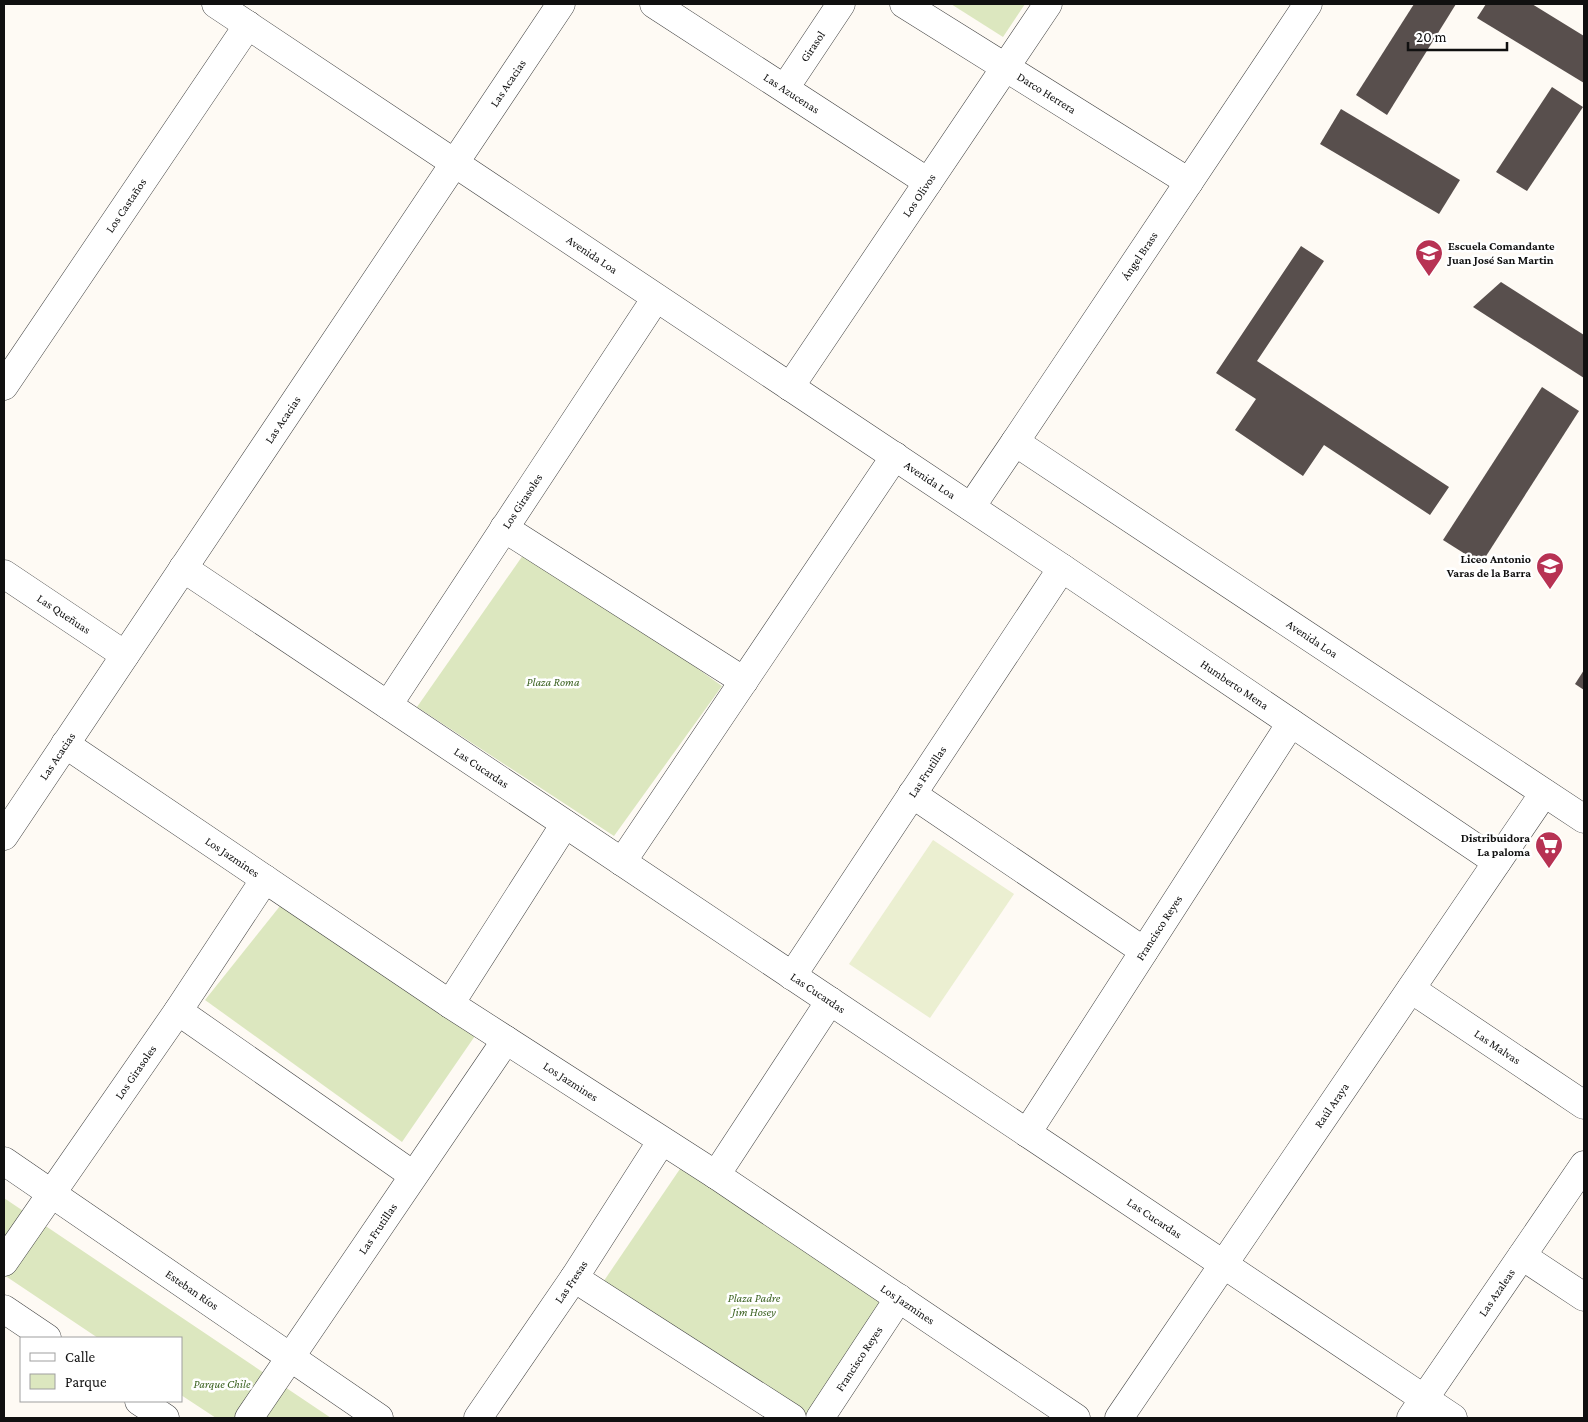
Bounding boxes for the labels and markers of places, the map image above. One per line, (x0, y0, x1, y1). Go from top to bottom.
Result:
school or university icon: Escuela Comandante Juan José San Martin (1414, 238, 1444, 277)
place label: Escuela Comandante Juan José San Martin (1446, 239, 1555, 267)
school or university icon: Liceo Antonio Varas de la Barra (1535, 551, 1565, 590)
place label: Liceo Antonio Varas de la Barra (1446, 552, 1531, 580)
supermarket icon: Distribuidora La paloma (1534, 830, 1564, 869)
place label: Distribuidora La paloma (1461, 831, 1530, 859)

